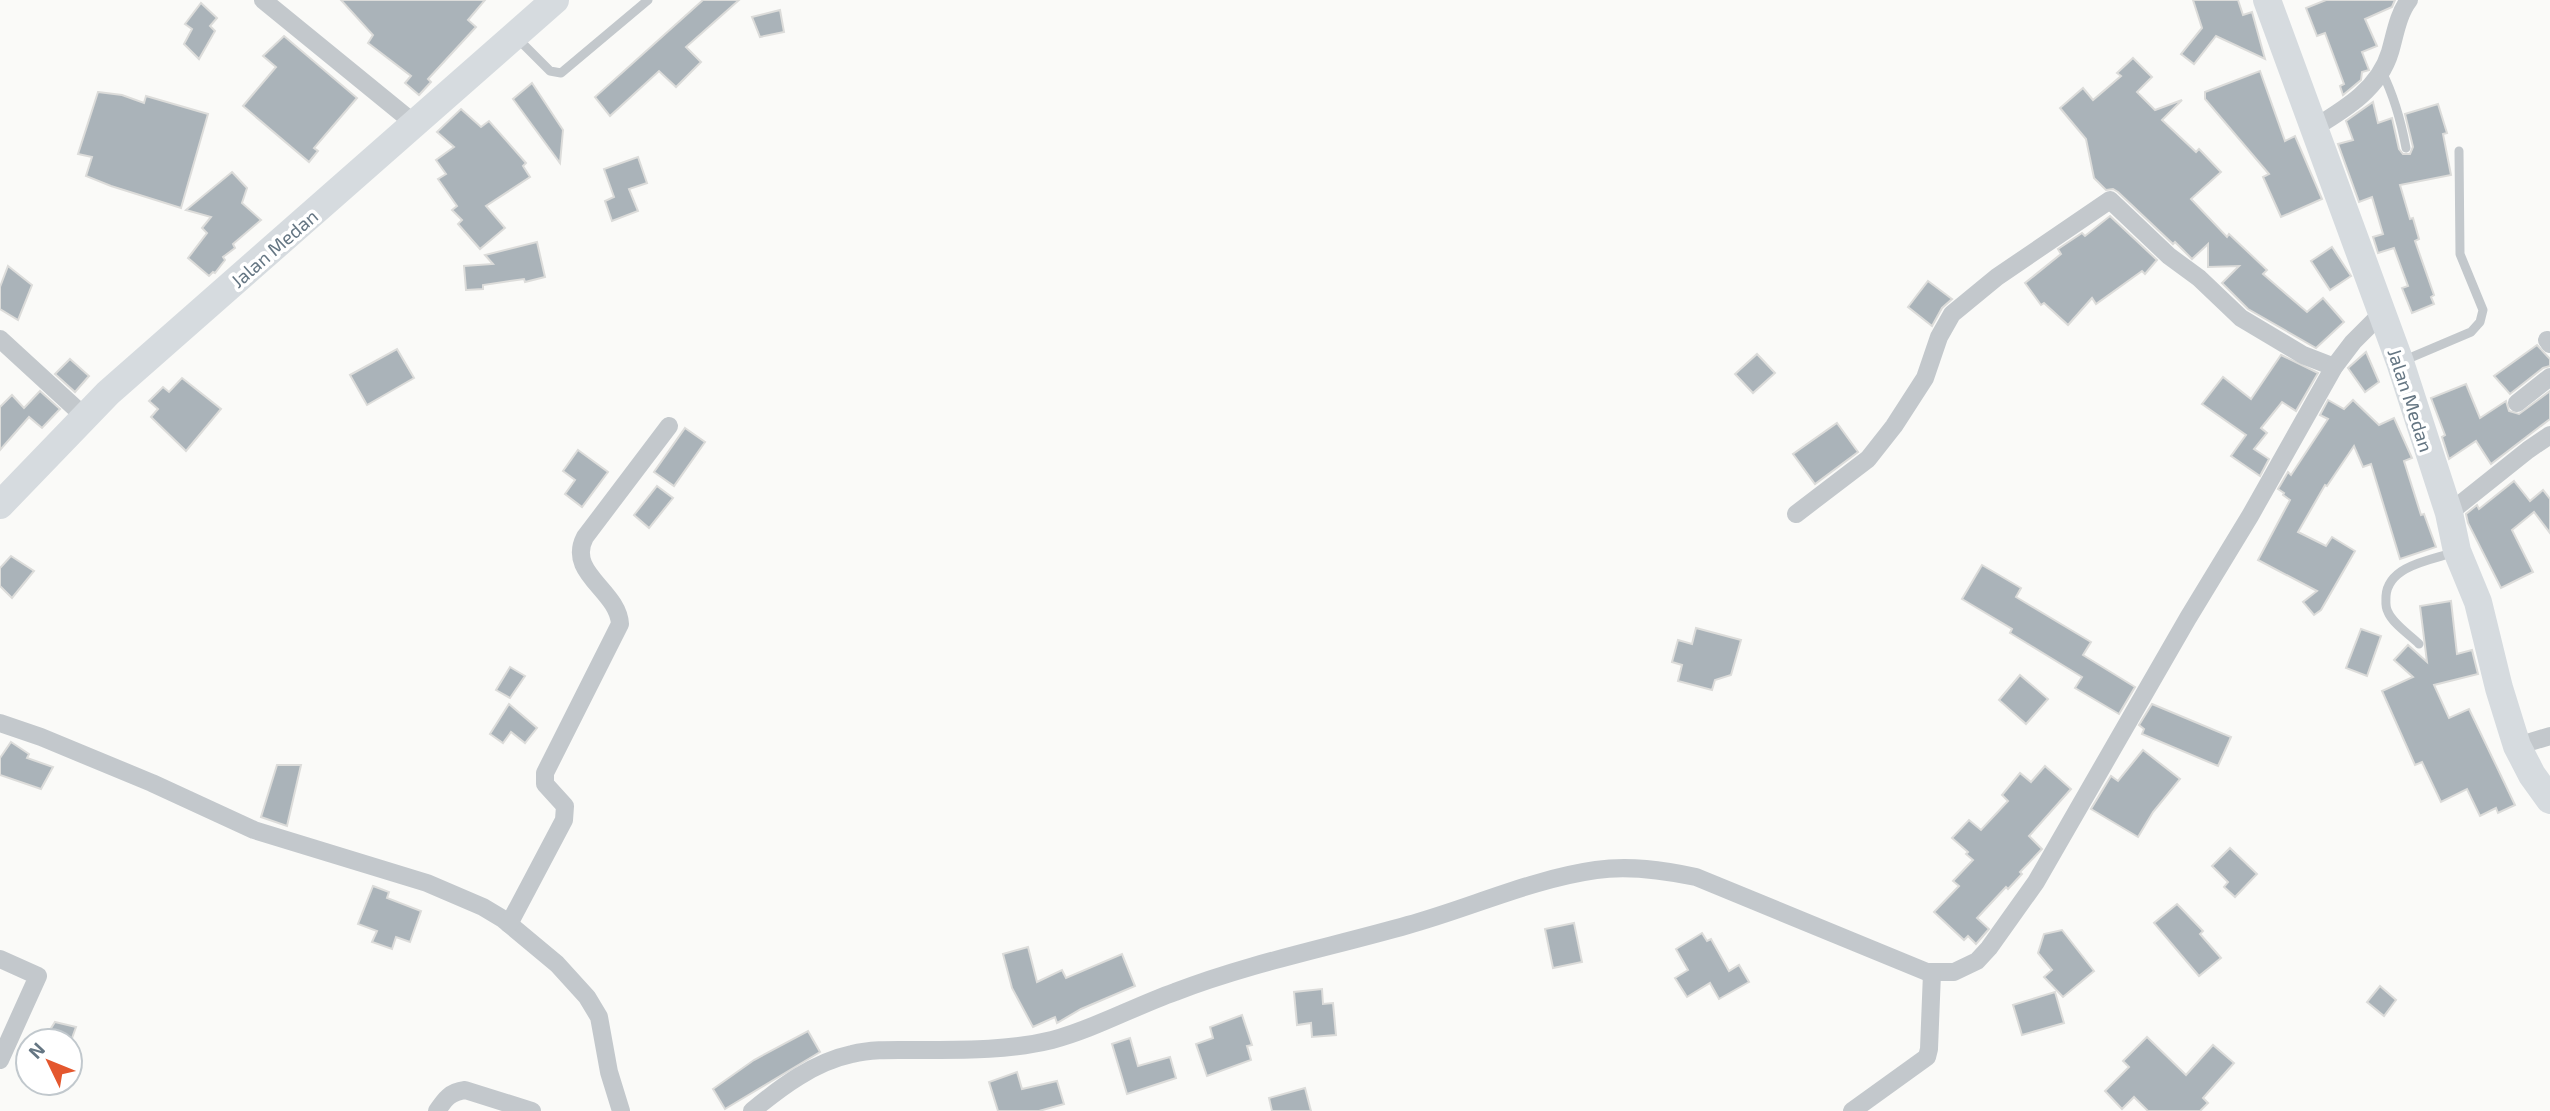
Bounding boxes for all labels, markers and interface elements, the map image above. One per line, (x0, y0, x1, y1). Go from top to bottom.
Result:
street label: Jalan Medan (226, 204, 322, 292)
street label: Jalan Medan (2383, 345, 2439, 455)
north arrow (14, 1027, 84, 1097)
text: N (23, 1037, 49, 1063)

